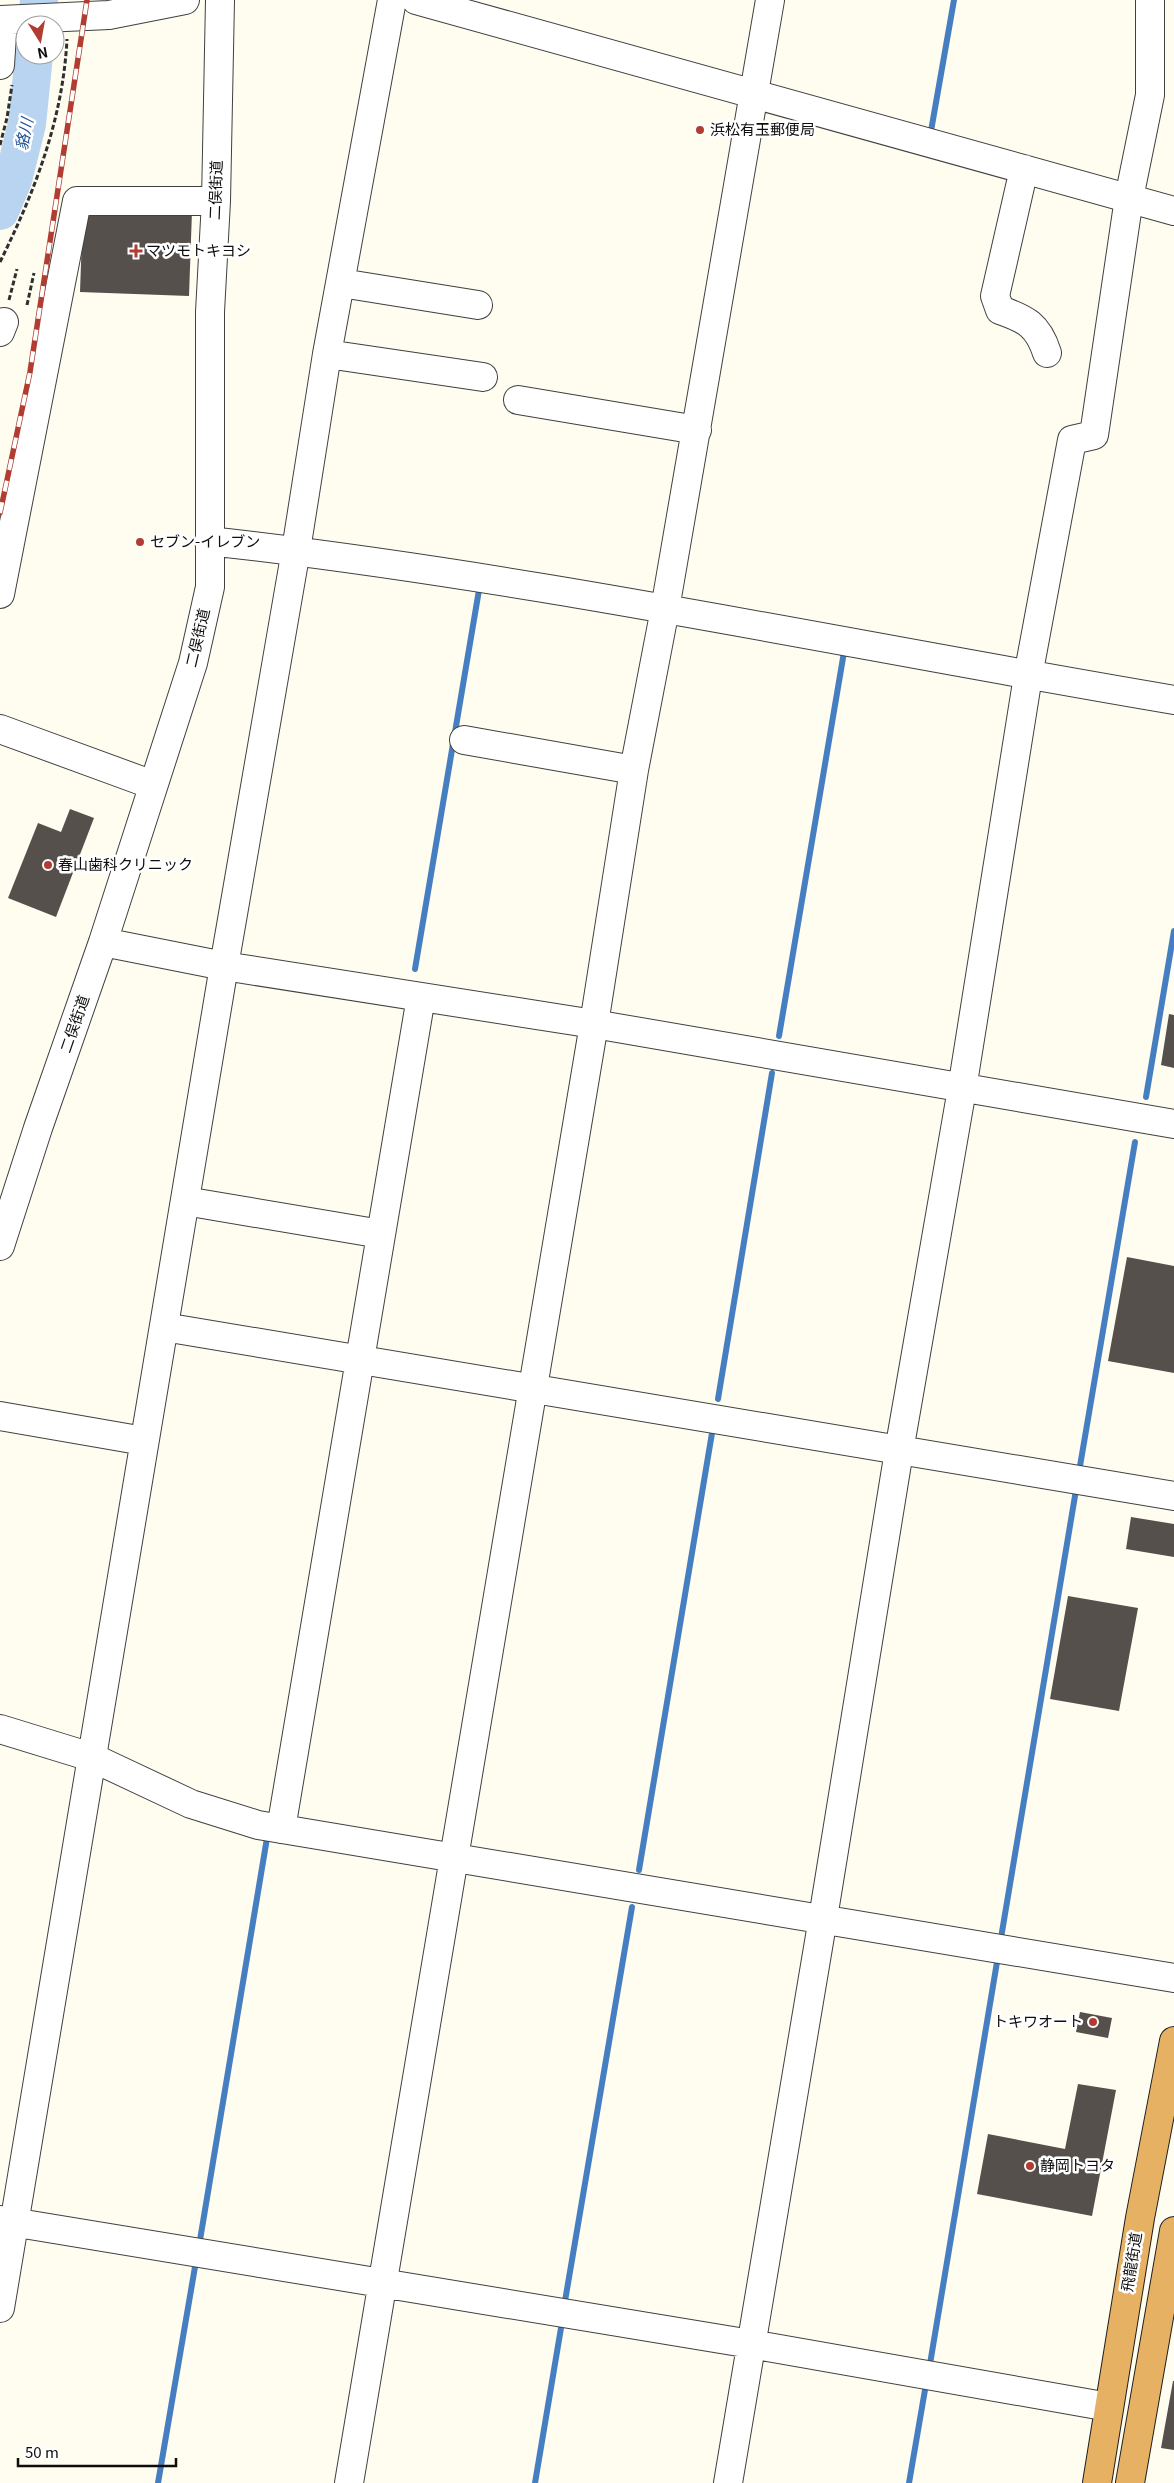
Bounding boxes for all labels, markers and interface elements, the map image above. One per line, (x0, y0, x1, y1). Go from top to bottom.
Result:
north arrow (15, 15, 65, 65)
text: N (36, 43, 50, 65)
water label: 貉川 (8, 114, 39, 152)
place label: 浜松有玉郵便局 (710, 118, 815, 139)
marker: 浜松有玉郵便局 (694, 124, 706, 136)
street label: 二俣街道 (203, 160, 226, 220)
place label: マツモトキヨシ (146, 239, 251, 260)
marker: マツモトキヨシ (130, 245, 142, 257)
place label: セブン-イレブン (150, 530, 260, 551)
marker: セブン-イレブン (134, 536, 146, 548)
street label: 二俣街道 (180, 606, 214, 669)
place label: 春山歯科クリニック (58, 853, 193, 874)
marker: 春山歯科クリニック (42, 859, 54, 871)
street label: 二俣街道 (54, 992, 93, 1055)
place label: トキワオート (993, 2010, 1083, 2031)
marker: トキワオート (1087, 2016, 1099, 2028)
place label: 静岡トヨタ (1040, 2154, 1115, 2175)
marker: 静岡トヨタ (1024, 2160, 1036, 2172)
street label: 飛龍街道 (1115, 2230, 1146, 2293)
scale bar (18, 2436, 175, 2468)
text: 50 m (25, 2441, 59, 2462)

